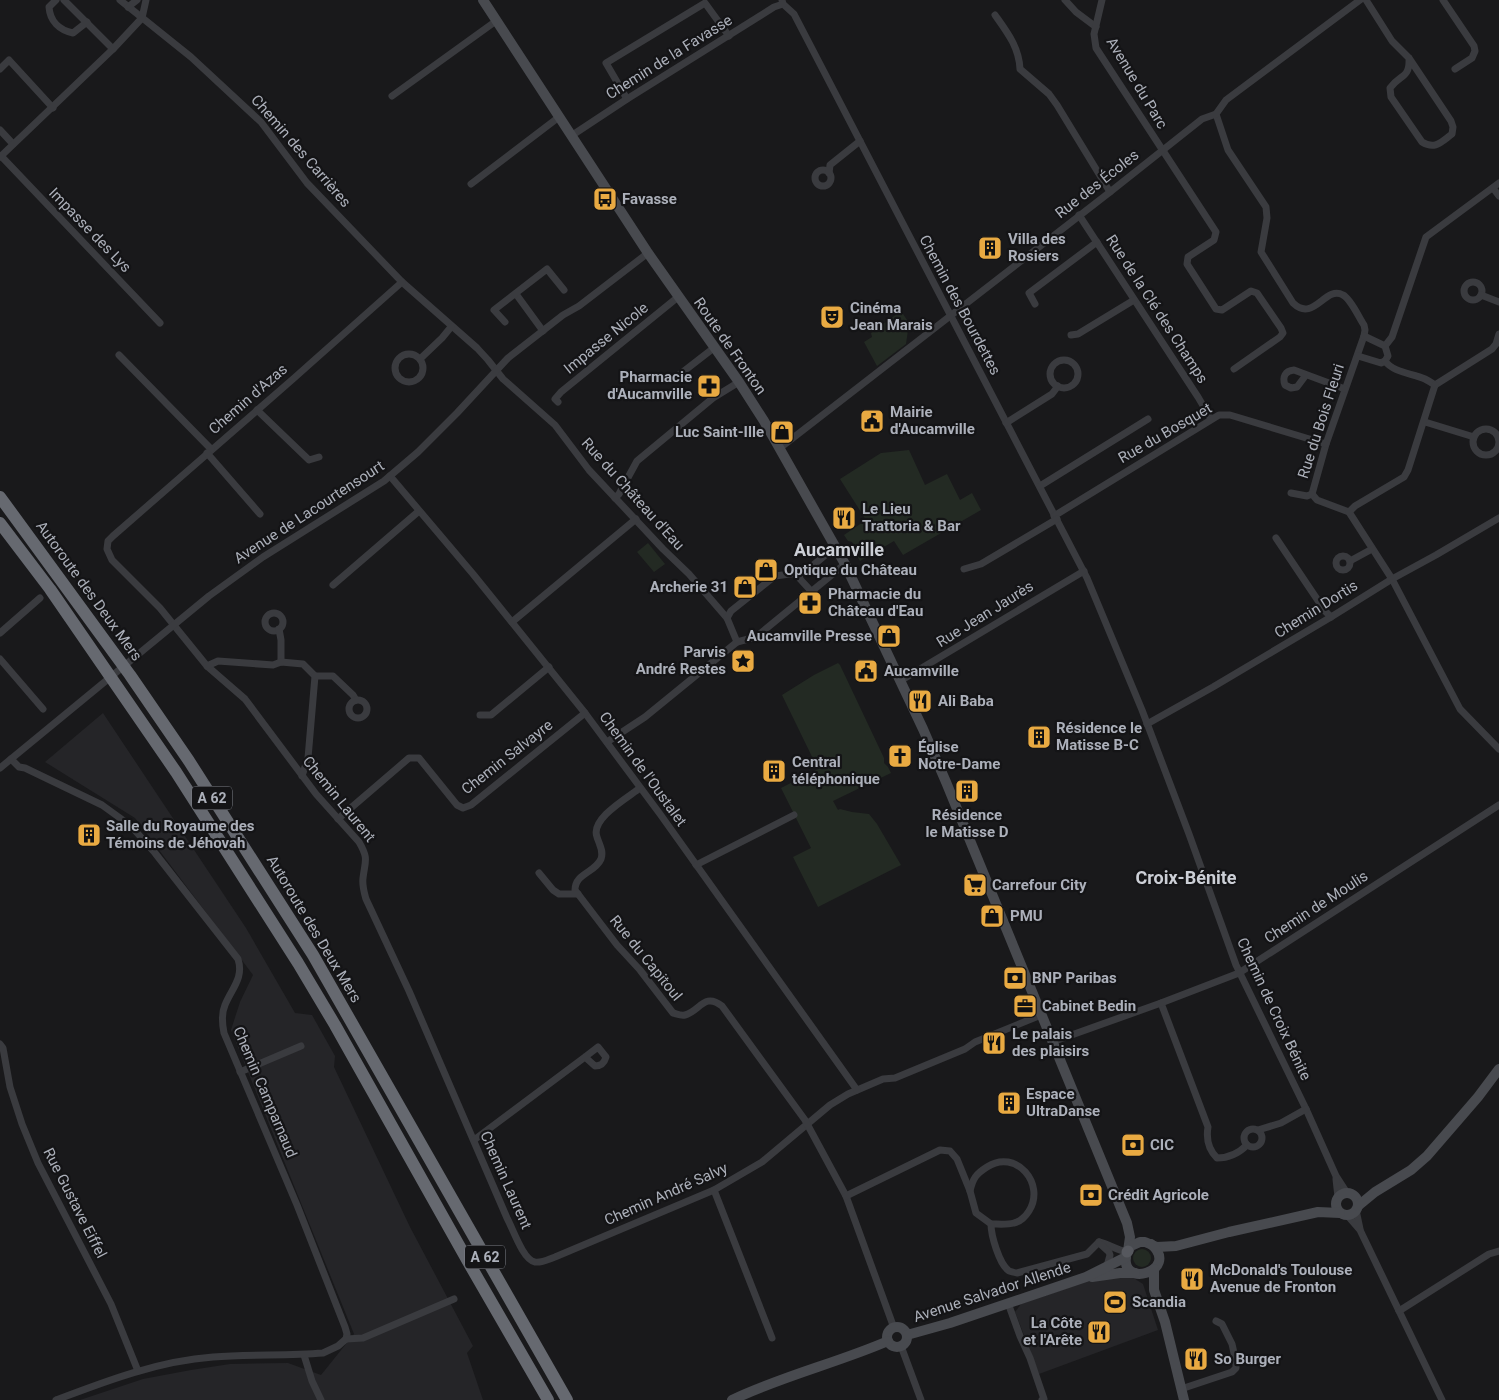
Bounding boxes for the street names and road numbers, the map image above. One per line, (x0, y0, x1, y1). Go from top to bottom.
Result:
street label: Chemin de la Favasse (603, 11, 735, 103)
street label: Avenue du Parc (1103, 34, 1171, 132)
street label: Chemin des Carrières (247, 91, 355, 211)
street label: Rue des Écoles (1052, 146, 1142, 222)
street label: Impasse des Lys (45, 184, 135, 276)
street label: Rue de la Clé des Champs (1102, 231, 1212, 387)
street label: Chemin des Bourdettes (916, 232, 1004, 378)
street label: Route de Fronton (690, 294, 770, 398)
street label: Impasse Nicole (560, 298, 652, 378)
street label: Chemin d'Azas (205, 360, 291, 438)
street label: Rue du Bois Fleuri (1294, 361, 1348, 481)
street label: Rue du Bosquet (1115, 399, 1215, 467)
street label: Rue du Château d'Eau (578, 434, 688, 554)
street label: Avenue de Lacourtensourt (231, 457, 387, 567)
street label: Autoroute des Deux Mers (32, 517, 146, 665)
street label: Chemin Dortis (1271, 576, 1361, 642)
street label: Rue Jean Jaurès (933, 577, 1037, 651)
street label: Chemin de l'Oustalet (595, 708, 691, 830)
street label: Chemin Salvayre (458, 716, 556, 798)
street label: Chemin Laurent (299, 752, 379, 846)
road number: A 62 (192, 786, 232, 810)
street label: Autoroute des Deux Mers (263, 852, 365, 1006)
street label: Chemin de Moulis (1261, 867, 1371, 947)
street label: Rue du Capitoul (606, 912, 686, 1004)
street label: Chemin de Croix Bénite (1233, 935, 1315, 1083)
street label: Chemin Camparnaud (229, 1024, 301, 1160)
street label: Chemin Laurent (476, 1128, 536, 1232)
street label: Rue Gustave Eiffel (39, 1145, 111, 1261)
street label: Chemin André Salvy (602, 1159, 730, 1229)
road number: A 62 (465, 1246, 505, 1268)
street label: Avenue Salvador Allende (911, 1258, 1073, 1326)

